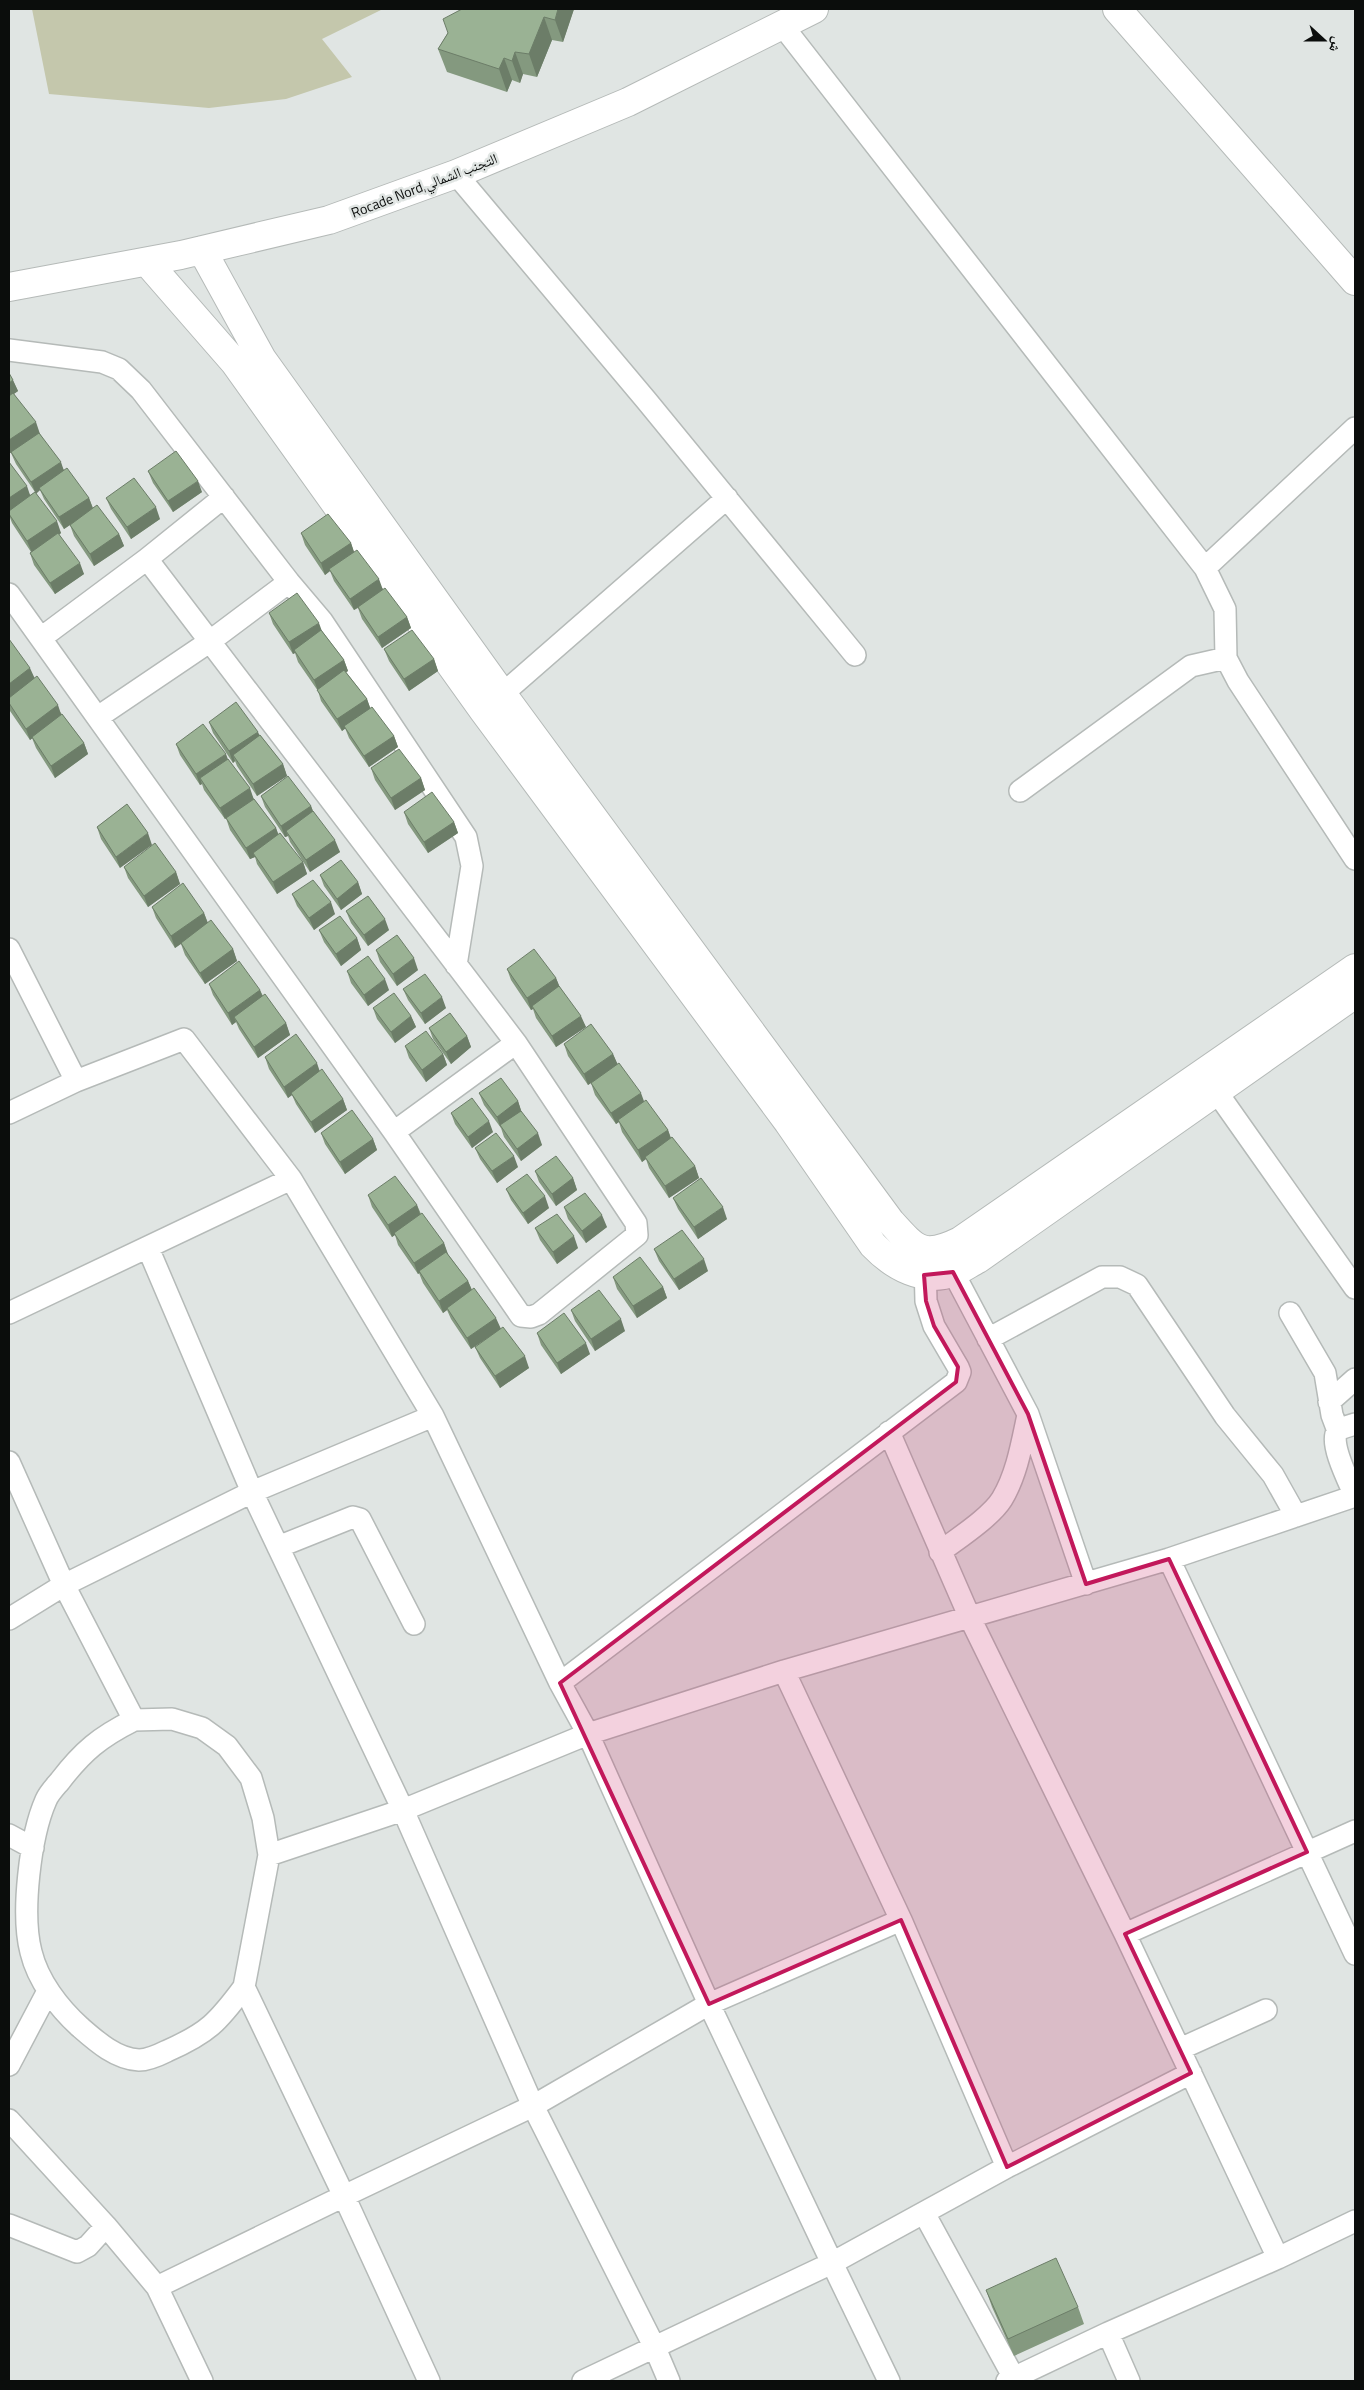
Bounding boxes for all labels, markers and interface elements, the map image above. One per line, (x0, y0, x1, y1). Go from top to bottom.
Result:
north arrow (1299, 15, 1349, 65)
text: ش (1324, 34, 1349, 56)
street label: Rocade Nord,التجنب الشمالي (348, 147, 501, 224)

